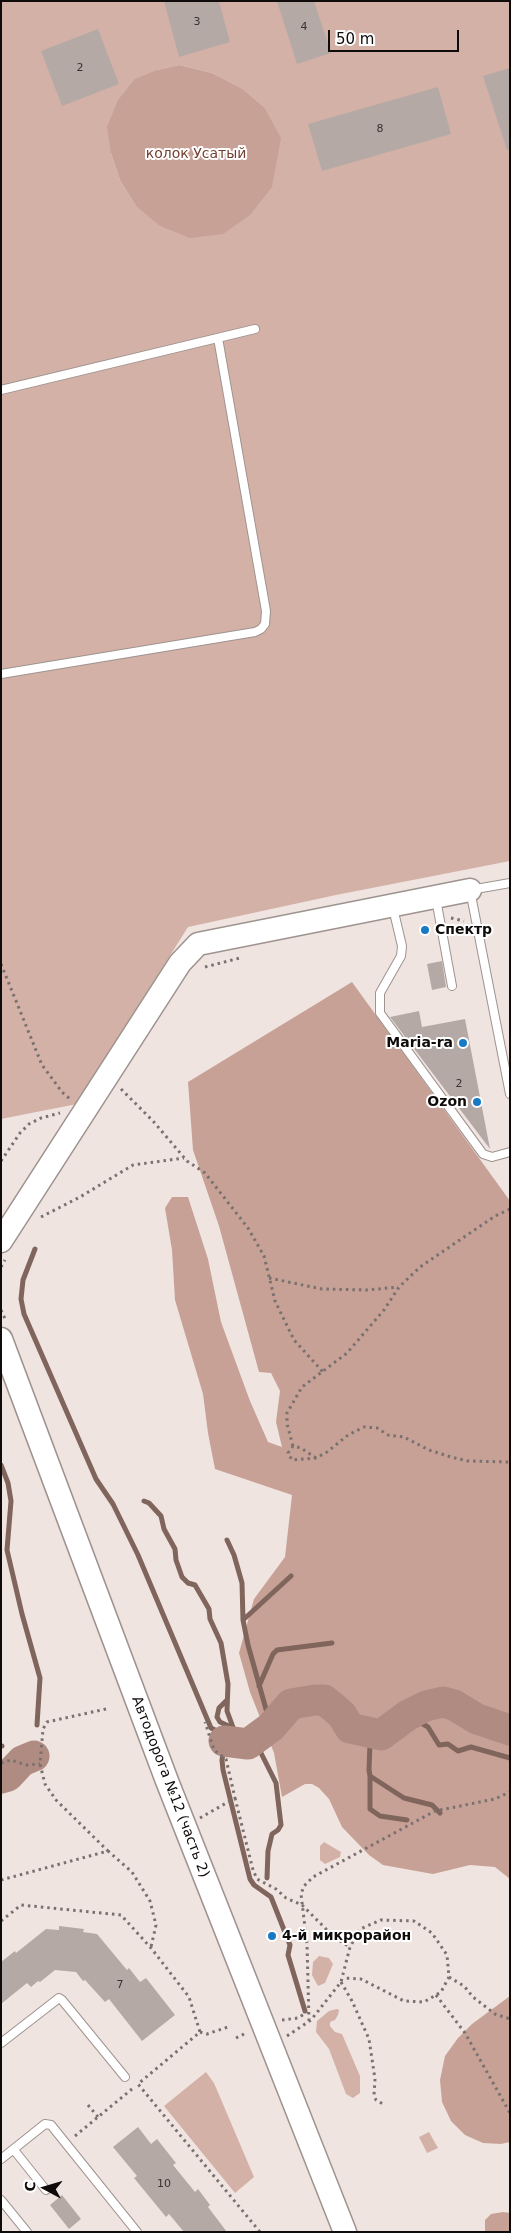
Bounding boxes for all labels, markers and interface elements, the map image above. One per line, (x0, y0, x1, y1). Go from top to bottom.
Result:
house number: 3 (194, 15, 200, 29)
house number: 4 (301, 20, 307, 34)
scale bar (331, 20, 462, 52)
text: 50 m (336, 30, 374, 48)
house number: 2 (77, 61, 83, 75)
house number: 8 (377, 122, 383, 136)
park label: колок Усатый (146, 146, 246, 162)
place label: Спектр (435, 922, 492, 938)
marker: Спектр (419, 924, 431, 936)
place label: Maria-ra (386, 1035, 453, 1051)
marker: Maria-ra (457, 1037, 469, 1049)
house number: 2 (456, 1077, 462, 1091)
place label: Ozon (427, 1094, 467, 1110)
marker: Ozon (471, 1096, 483, 1108)
street label: Автодорога №12 (часть 2) (128, 1694, 212, 1880)
place label: 4-й микрорайон (282, 1928, 411, 1944)
marker: 4-й микрорайон (266, 1930, 278, 1942)
house number: 7 (117, 1978, 123, 1992)
north arrow (20, 2163, 70, 2213)
house number: 10 (157, 2177, 171, 2191)
text: С (22, 2180, 39, 2192)

